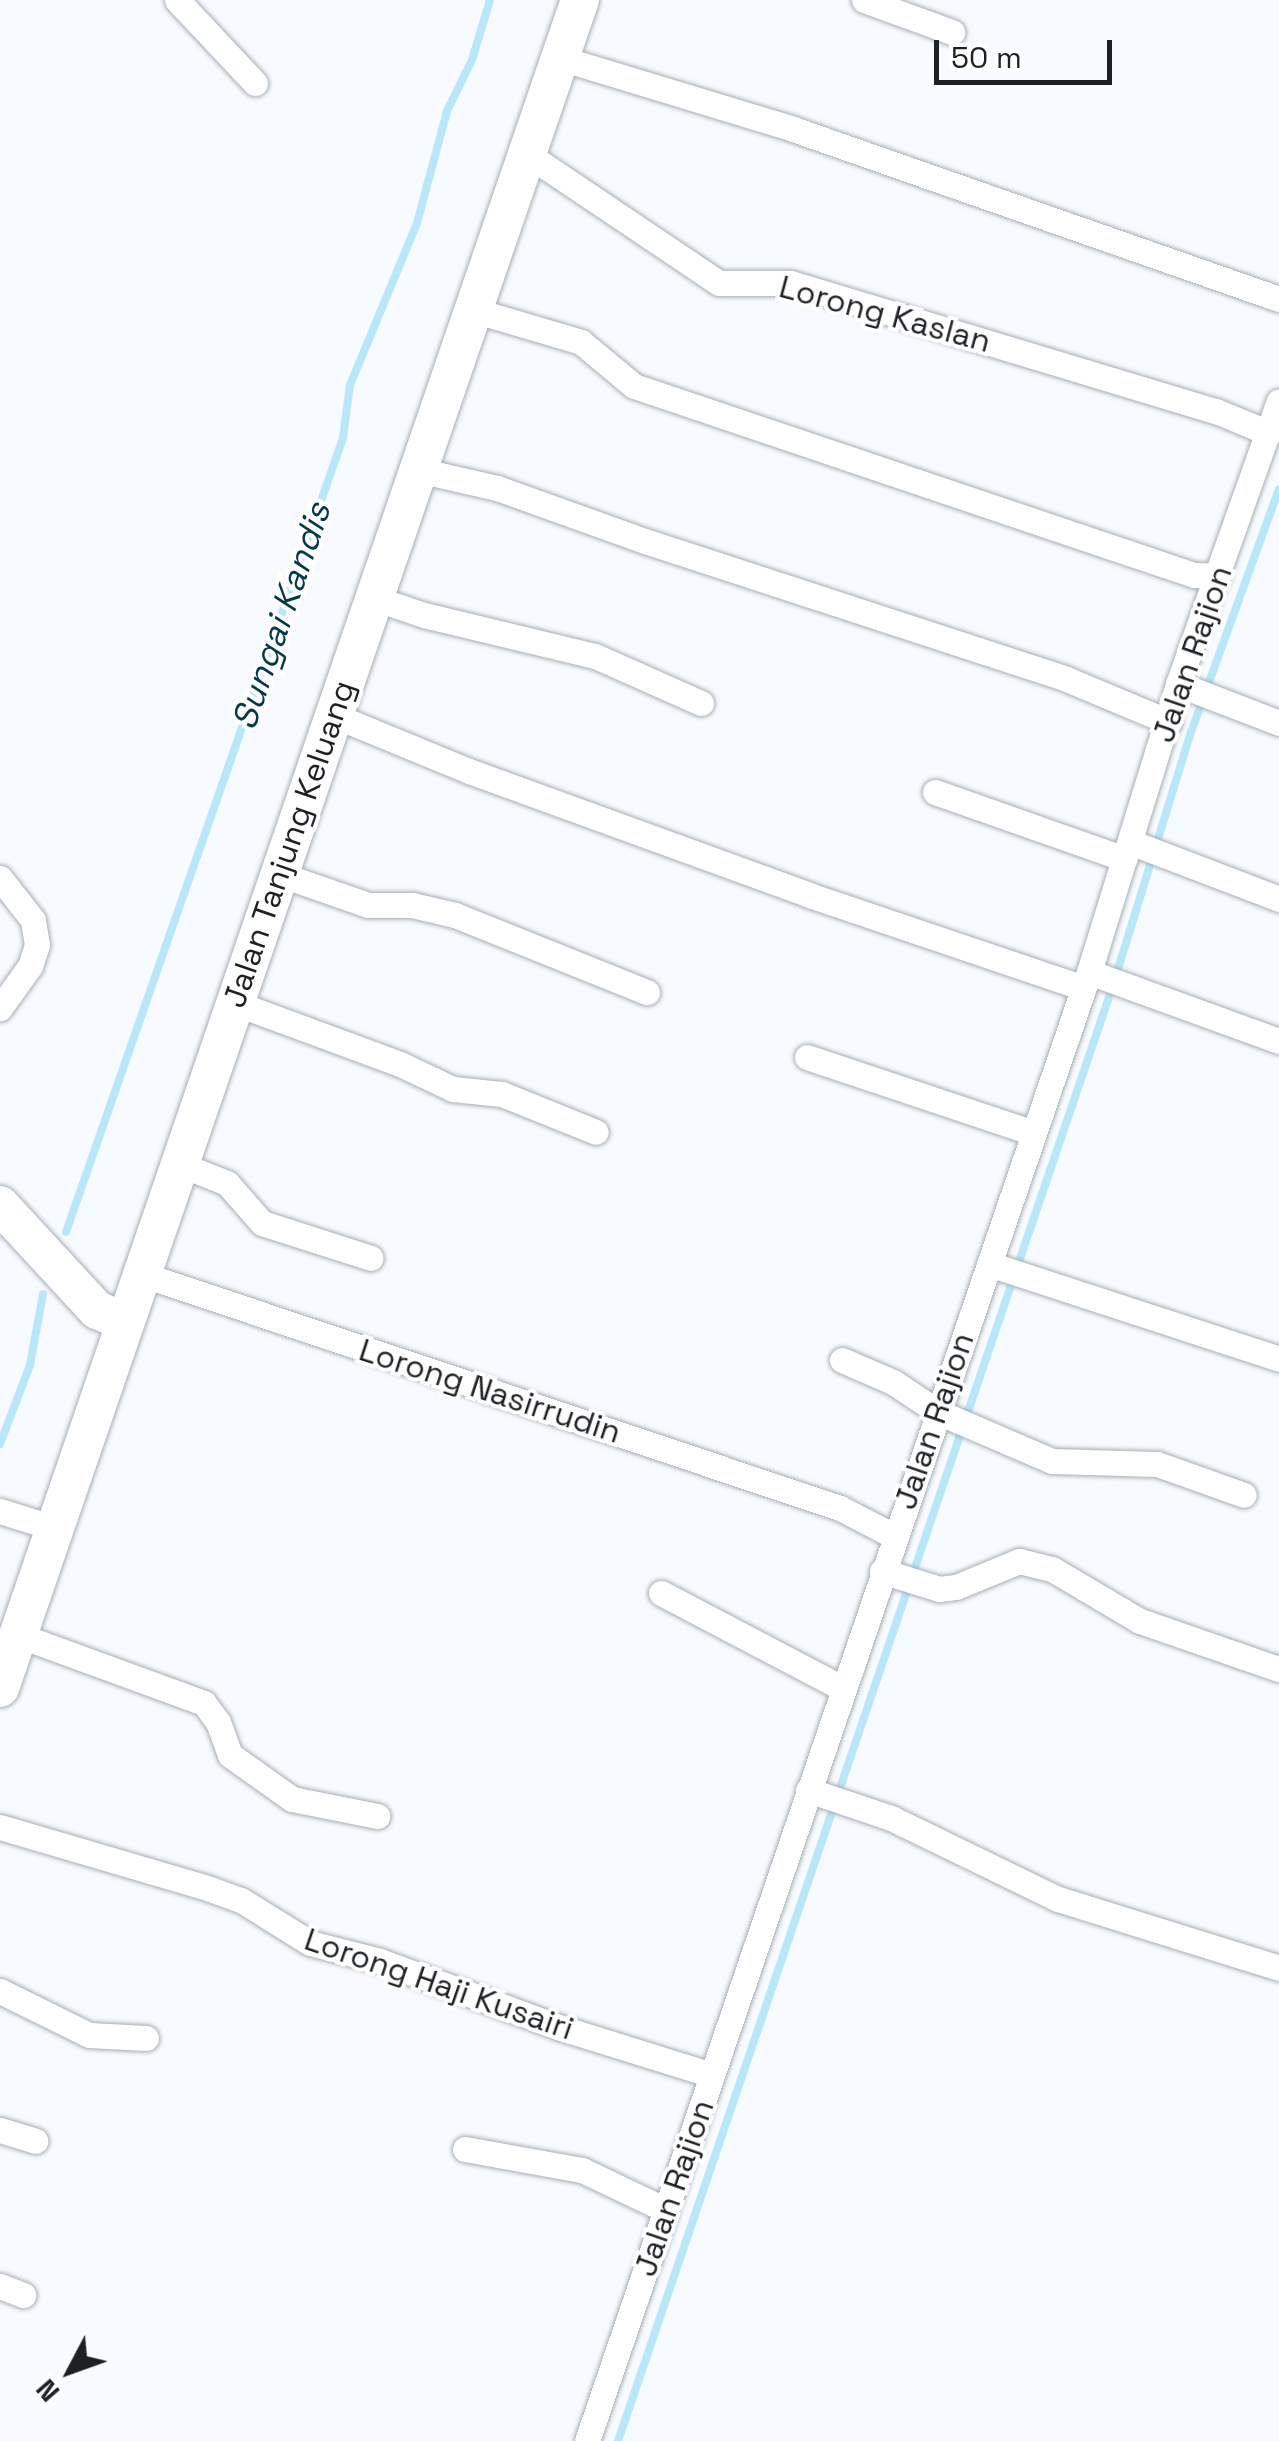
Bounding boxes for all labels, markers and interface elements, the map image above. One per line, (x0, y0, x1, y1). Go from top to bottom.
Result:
scale bar (939, 20, 1116, 82)
text: 50 m (951, 38, 1022, 77)
street label: Lorong Kaslan (775, 267, 995, 361)
water label: Sungai Kandis (223, 497, 339, 735)
street label: Jalan Rajion (1144, 561, 1240, 747)
street label: Jalan Tanjung Keluang (215, 675, 363, 1013)
street label: Jalan Rajion (886, 1328, 982, 1514)
street label: Lorong Nasirrudin (354, 1331, 626, 1451)
street label: Lorong Haji Kusairi (300, 1920, 578, 2048)
street label: Jalan Rajion (626, 2095, 722, 2281)
north arrow (20, 2321, 120, 2421)
text: N (28, 2372, 67, 2410)

